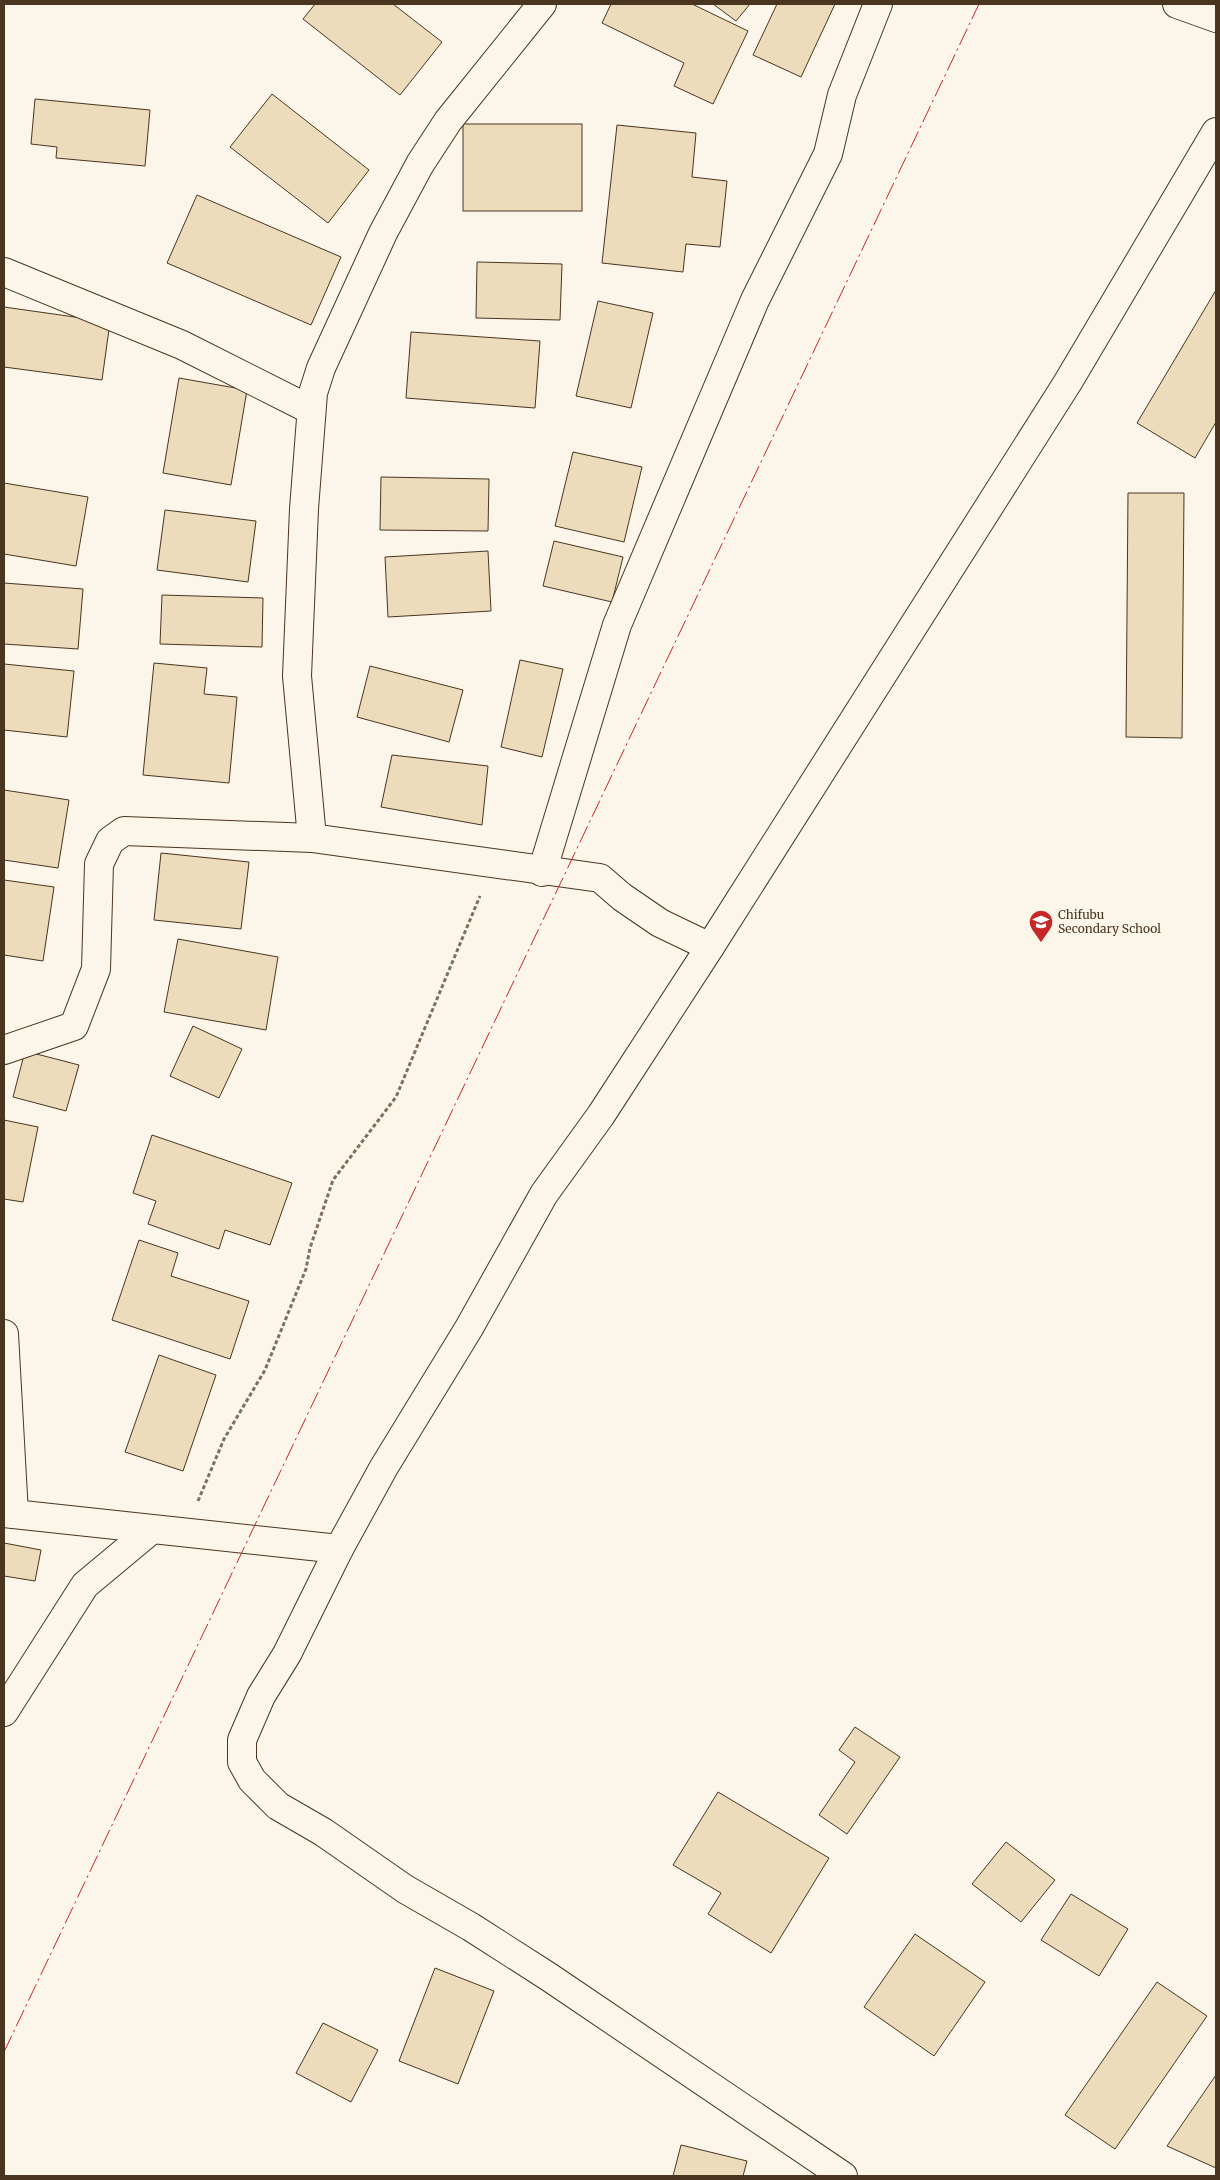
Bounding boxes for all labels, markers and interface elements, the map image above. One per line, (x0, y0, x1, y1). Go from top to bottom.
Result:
place label: Chifubu Secondary School (1058, 907, 1161, 936)
school or university icon: Chifubu Secondary School (1028, 909, 1054, 943)

